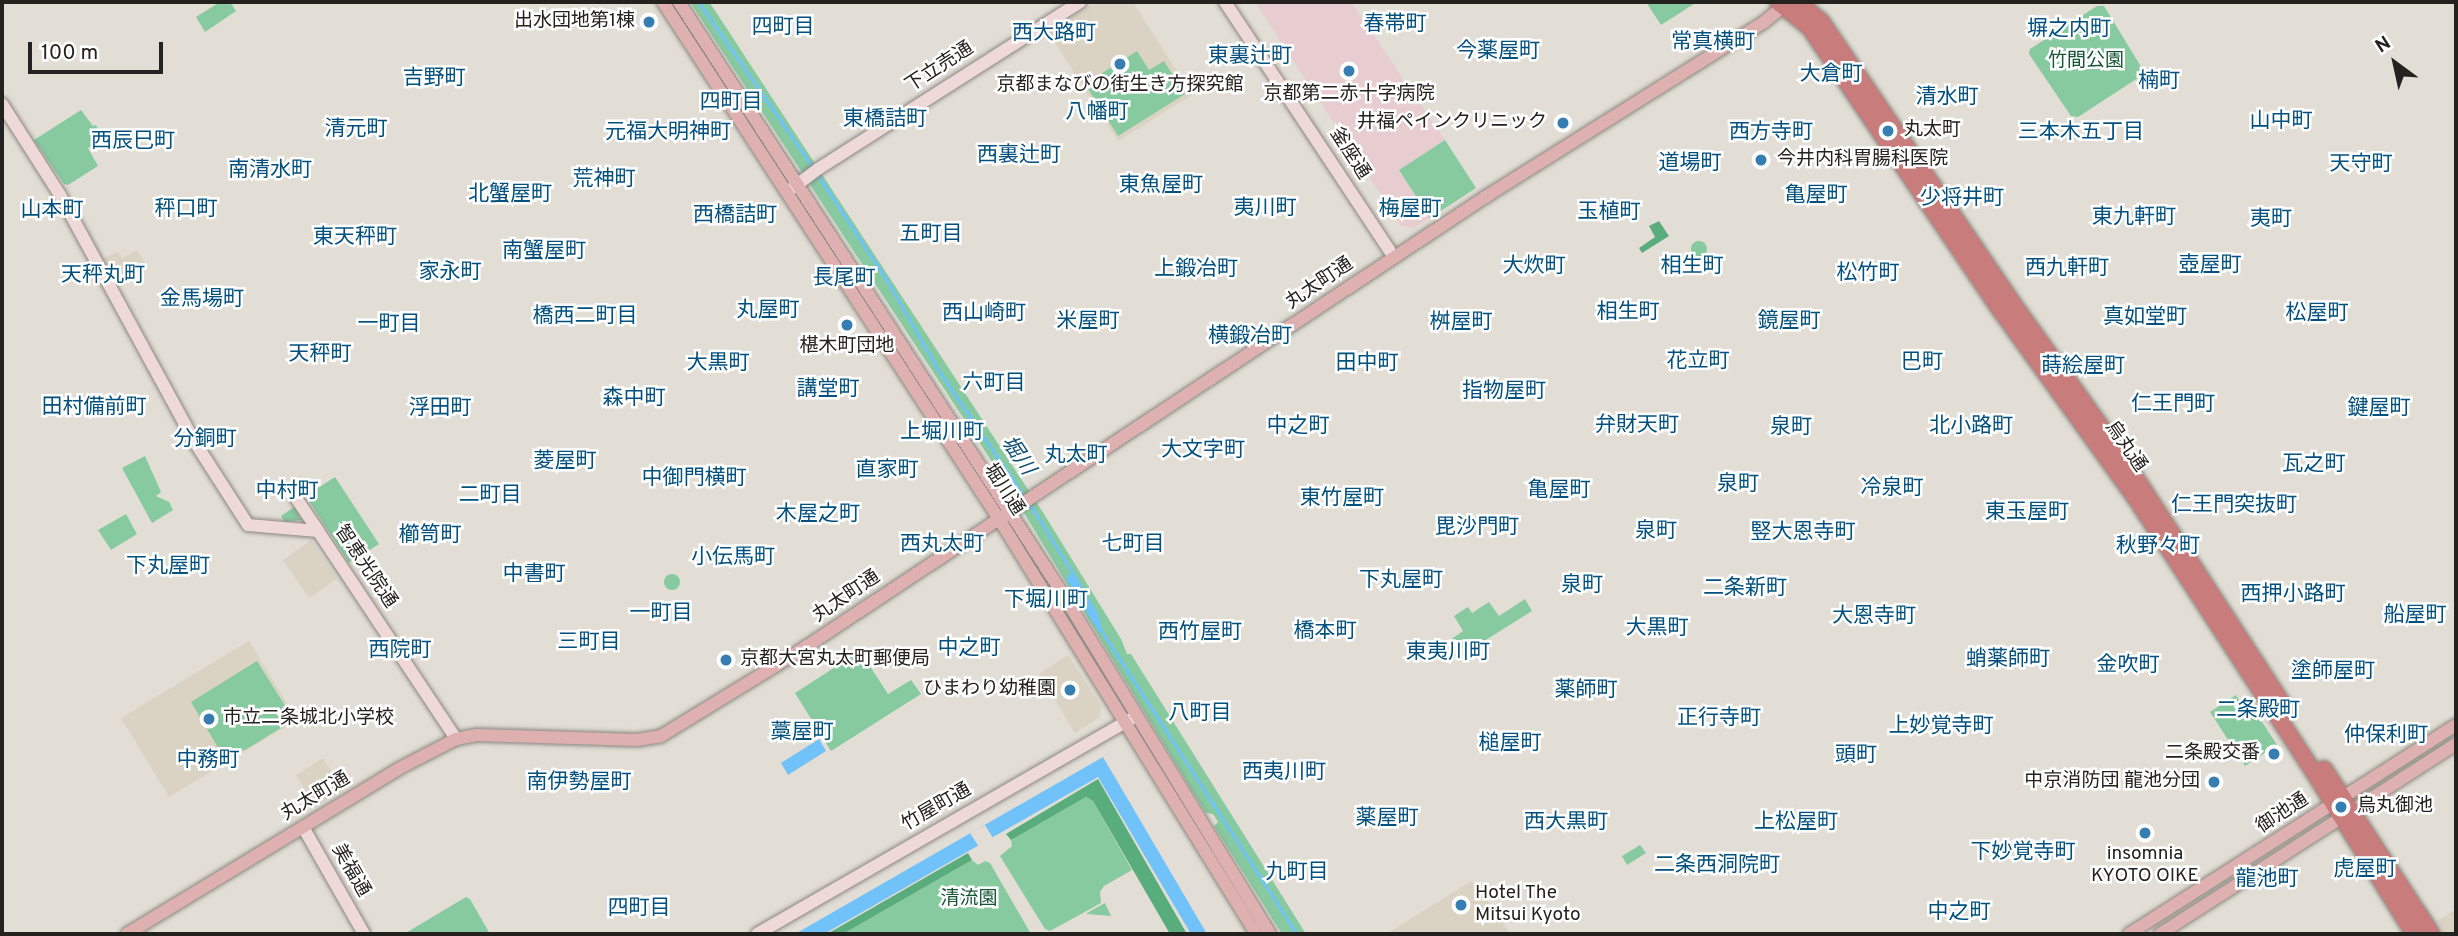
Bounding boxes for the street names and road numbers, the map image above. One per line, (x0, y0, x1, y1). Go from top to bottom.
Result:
street label: 下立売通 (902, 38, 978, 98)
street label: 釜座通 (1324, 124, 1374, 184)
street label: 丸太町通 (1282, 253, 1358, 315)
street label: 烏丸通 (2099, 417, 2151, 477)
street label: 堀川通 (978, 460, 1028, 520)
street label: 智恵光院通 (329, 521, 401, 613)
street label: 丸太町通 (809, 566, 885, 628)
street label: 丸太町通 (278, 768, 354, 826)
street label: 竹屋町通 (898, 779, 976, 837)
street label: 御池通 (2253, 789, 2313, 839)
street label: 美福通 (326, 841, 374, 901)

